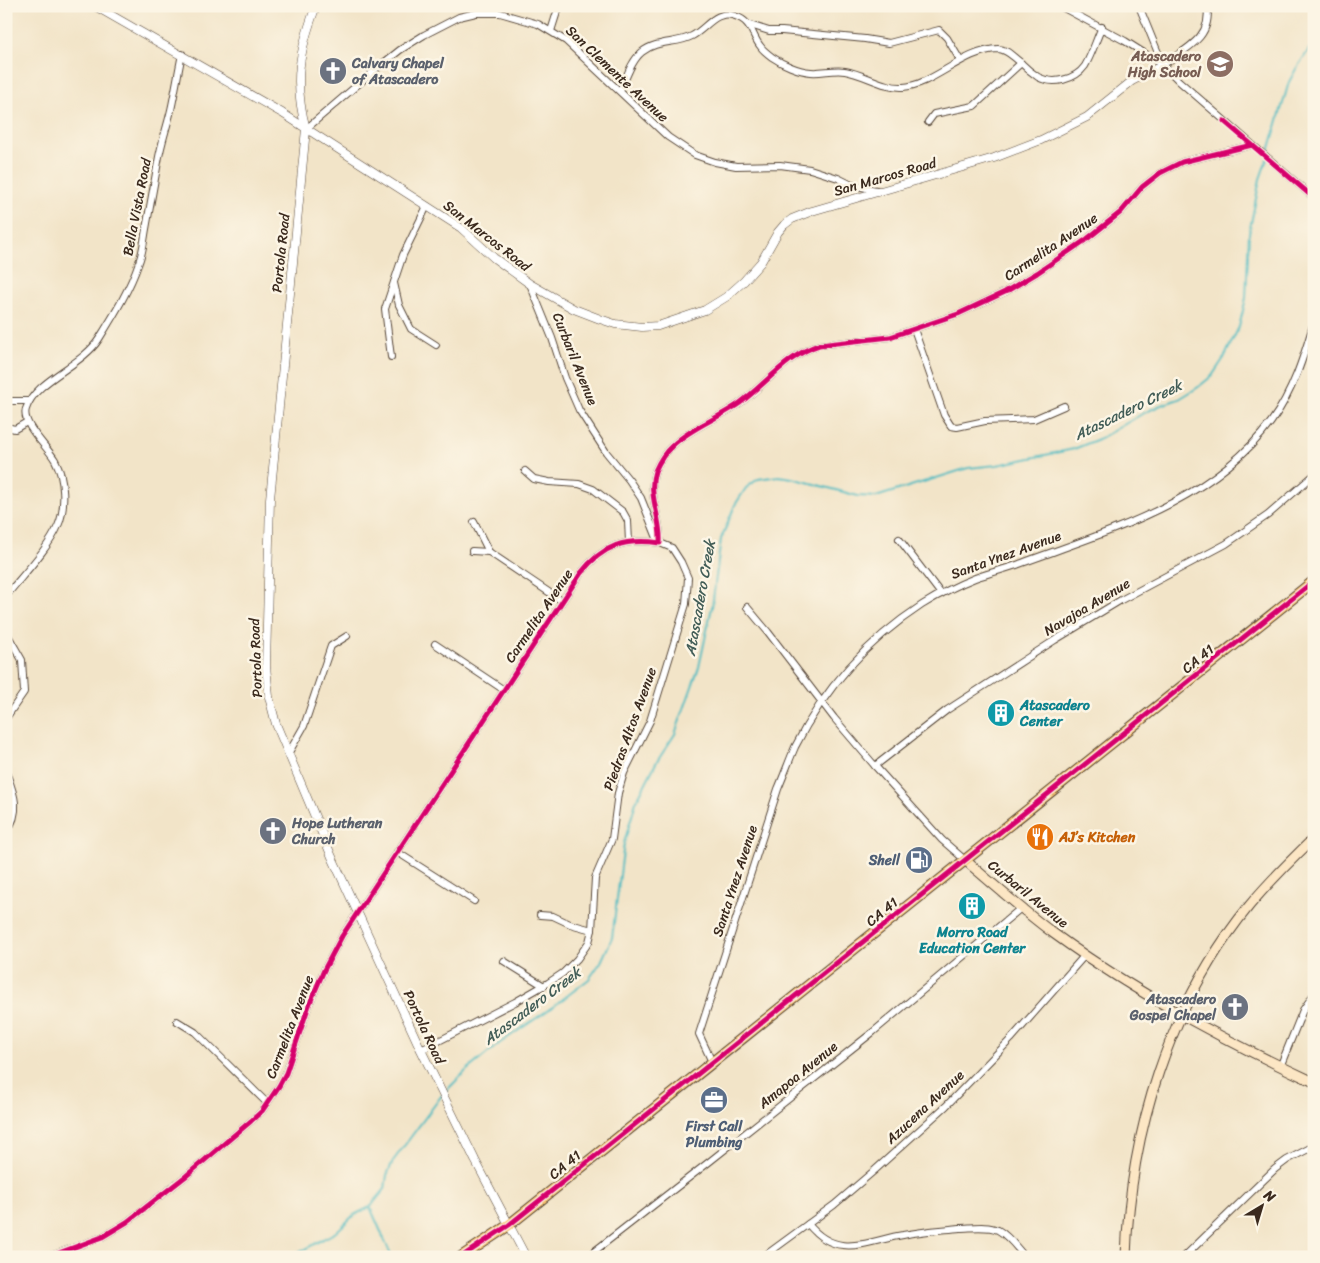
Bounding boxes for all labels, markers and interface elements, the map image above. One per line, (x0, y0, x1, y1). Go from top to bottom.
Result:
street label: San Clemente Avenue (559, 19, 675, 129)
place label: Atascadero High School (1127, 44, 1202, 85)
school or university icon: Atascadero High School (1205, 49, 1235, 79)
place label: Calvary Chapel of Atascadero (351, 51, 445, 92)
church icon: Calvary Chapel of Atascadero (318, 56, 348, 86)
street label: San Marcos Road (831, 150, 941, 204)
street label: Bella Vista Road (115, 154, 159, 258)
street label: San Marcos Road (438, 194, 538, 279)
street label: Carmelita Avenue (999, 206, 1103, 288)
street label: Portola Road (264, 211, 298, 294)
street label: Curbaril Avenue (545, 309, 605, 410)
water label: Atascadero Creek (1069, 372, 1188, 448)
street label: Santa Ynez Avenue (947, 523, 1065, 587)
water label: Atascadero Creek (677, 536, 723, 659)
street label: Carmelita Avenue (498, 564, 580, 668)
street label: Navajoa Avenue (1039, 571, 1135, 643)
street label: Portola Road (242, 616, 270, 698)
street label: CA 41 (1176, 638, 1220, 680)
street label: Piedras Altos Avenue (596, 664, 664, 794)
place label: Atascadero Center (1019, 693, 1091, 734)
building icon: Atascadero Center (986, 698, 1016, 728)
place label: Hope Lutheran Church (291, 811, 383, 852)
church icon: Hope Lutheran Church (258, 816, 288, 846)
street label: Santa Ynez Avenue (705, 822, 765, 940)
restaurant icon: AJ’s Kitchen (1025, 822, 1055, 852)
place label: AJ’s Kitchen (1058, 825, 1136, 850)
fuel station icon: Shell (904, 845, 934, 875)
place label: Shell (868, 848, 901, 873)
street label: Curbaril Avenue (982, 853, 1074, 935)
street label: CA 41 (860, 891, 904, 933)
building icon: Morro Road Education Center (957, 891, 987, 921)
place label: Morro Road Education Center (919, 920, 1026, 961)
water label: Atascadero Creek (477, 959, 588, 1052)
street label: Carmelita Avenue (259, 972, 321, 1082)
street label: Portola Road (396, 986, 453, 1070)
place label: Atascadero Gospel Chapel (1129, 987, 1217, 1028)
church icon: Atascadero Gospel Chapel (1220, 992, 1250, 1022)
street label: Amapoa Avenue (752, 1035, 844, 1116)
street label: Azucena Avenue (879, 1063, 970, 1151)
office icon: First Call Plumbing (699, 1085, 729, 1115)
place label: First Call Plumbing (685, 1114, 743, 1155)
street label: CA 41 (543, 1144, 587, 1186)
north arrow (1238, 1180, 1288, 1230)
text: N (1257, 1183, 1281, 1209)

